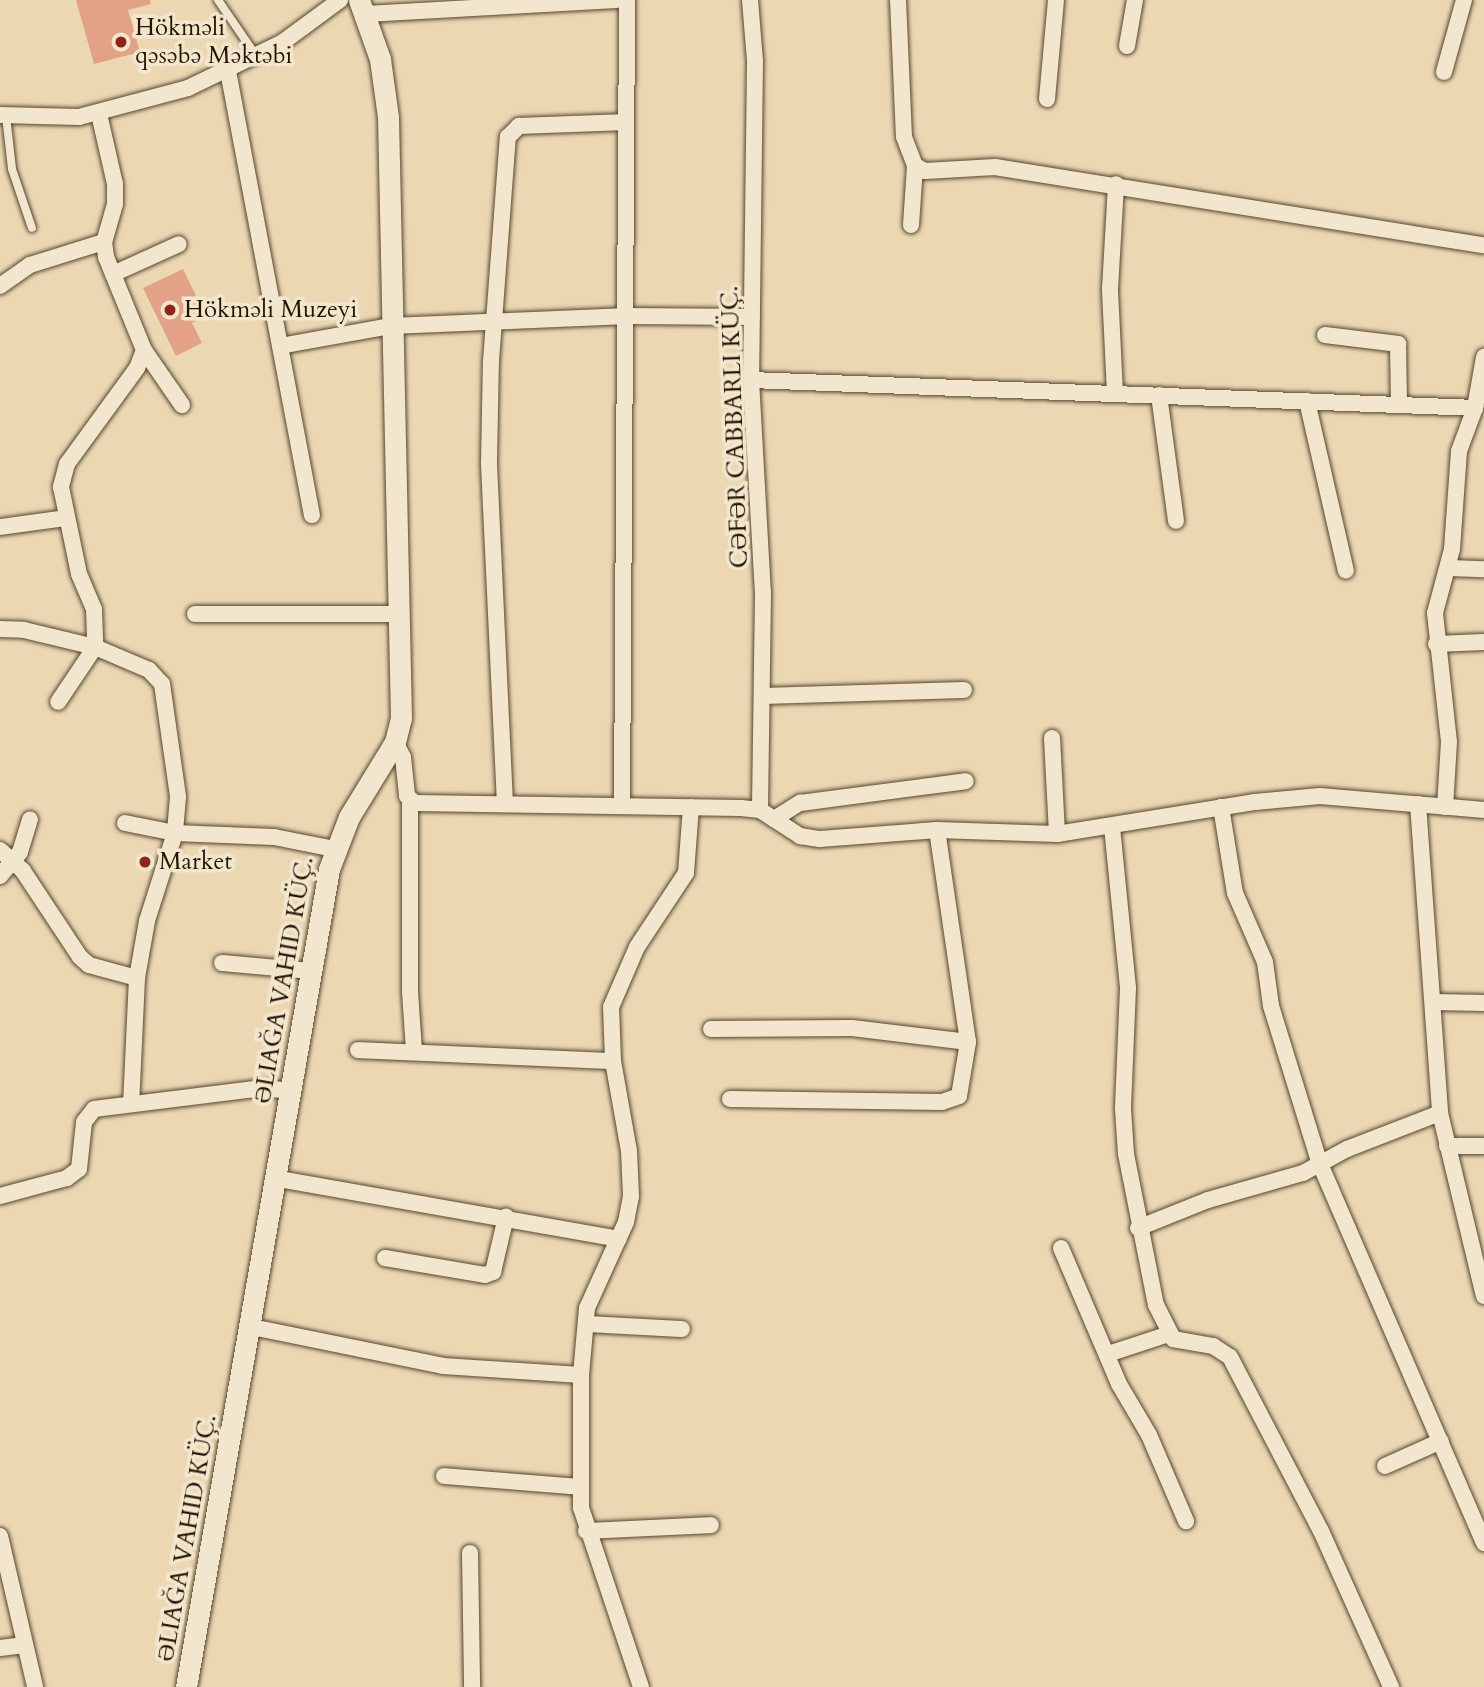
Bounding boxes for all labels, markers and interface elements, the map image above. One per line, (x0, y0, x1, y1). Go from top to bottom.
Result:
place label: Hökməli qəsəbə Məktəbi (135, 14, 292, 70)
marker: Hökməli qəsəbə Məktəbi (113, 34, 129, 50)
street label: CƏFƏR CABBARLI KÜÇ. (716, 285, 754, 569)
place label: Hökməli Muzeyi (184, 296, 357, 324)
marker: Hökməli Muzeyi (162, 302, 178, 318)
place label: Market (159, 848, 232, 876)
marker: Market (137, 854, 153, 870)
street label: ƏLIAĞA VAHID KÜÇ. (248, 854, 320, 1106)
street label: ƏLIAĞA VAHID KÜÇ. (151, 1412, 223, 1664)

